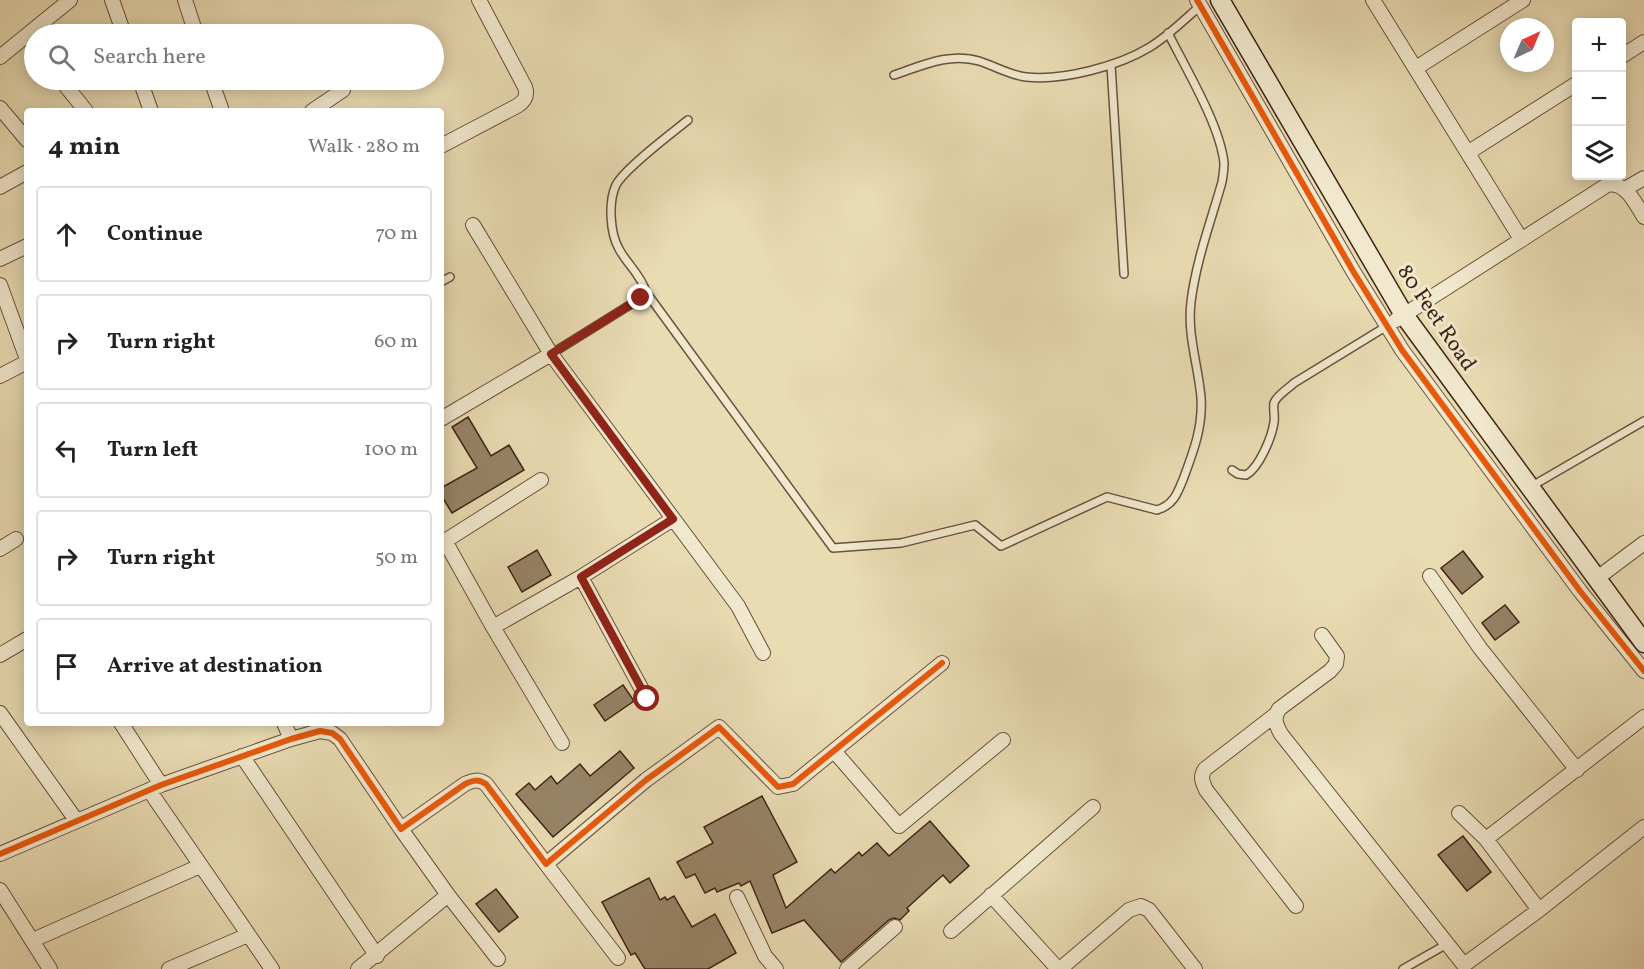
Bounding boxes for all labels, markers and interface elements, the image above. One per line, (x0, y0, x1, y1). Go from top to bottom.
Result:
north arrow (1500, 18, 1554, 72)
map controls (1572, 18, 1626, 180)
button: + (1572, 18, 1626, 72)
search box (24, 24, 444, 90)
icon: search (45, 41, 78, 74)
text: Search here (93, 42, 206, 73)
button: − (1572, 72, 1626, 126)
button: layers (1572, 126, 1626, 180)
text: 4 min (48, 129, 120, 165)
text: Walk · 280 m (308, 133, 420, 161)
icon: ahead (50, 218, 83, 251)
text: Continue (107, 219, 203, 250)
text: 70 m (375, 220, 418, 248)
street label: 80 Feet Road (1389, 259, 1483, 378)
route end (627, 284, 653, 310)
icon: right (50, 326, 83, 359)
text: Turn right (107, 327, 215, 358)
text: 60 m (374, 328, 418, 356)
icon: left (50, 434, 83, 467)
text: Turn left (107, 435, 198, 466)
text: 100 m (364, 436, 418, 464)
icon: right (50, 542, 83, 575)
text: Turn right (107, 543, 215, 574)
text: 50 m (375, 544, 418, 572)
icon: arrive (50, 650, 83, 683)
text: Arrive at destination (107, 651, 323, 682)
route start (633, 685, 659, 711)

